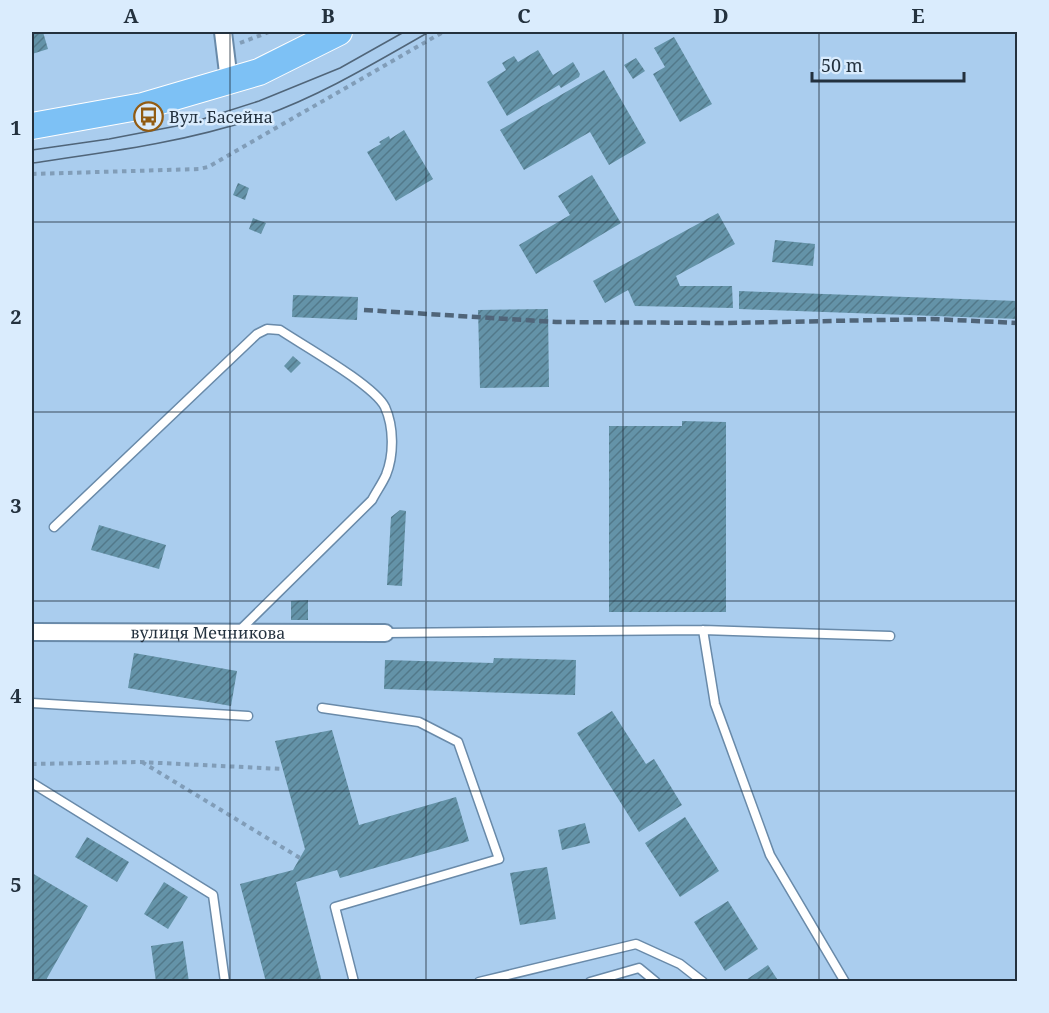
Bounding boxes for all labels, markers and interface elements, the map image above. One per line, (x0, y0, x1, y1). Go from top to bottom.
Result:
text: A (123, 2, 139, 29)
text: B (321, 2, 335, 29)
text: C (517, 2, 531, 29)
text: D (713, 2, 729, 29)
text: E (911, 2, 925, 29)
scale bar (812, 45, 964, 83)
text: 50 m (821, 53, 863, 77)
bus stop icon: Вул. Басейна (132, 101, 164, 133)
place label: Вул. Басейна (169, 106, 273, 128)
text: 1 (10, 114, 22, 141)
text: 2 (10, 303, 22, 330)
text: 3 (10, 492, 22, 519)
street label: вулиця Мечникова (131, 621, 285, 644)
text: 4 (10, 682, 22, 709)
text: 5 (10, 871, 22, 898)

